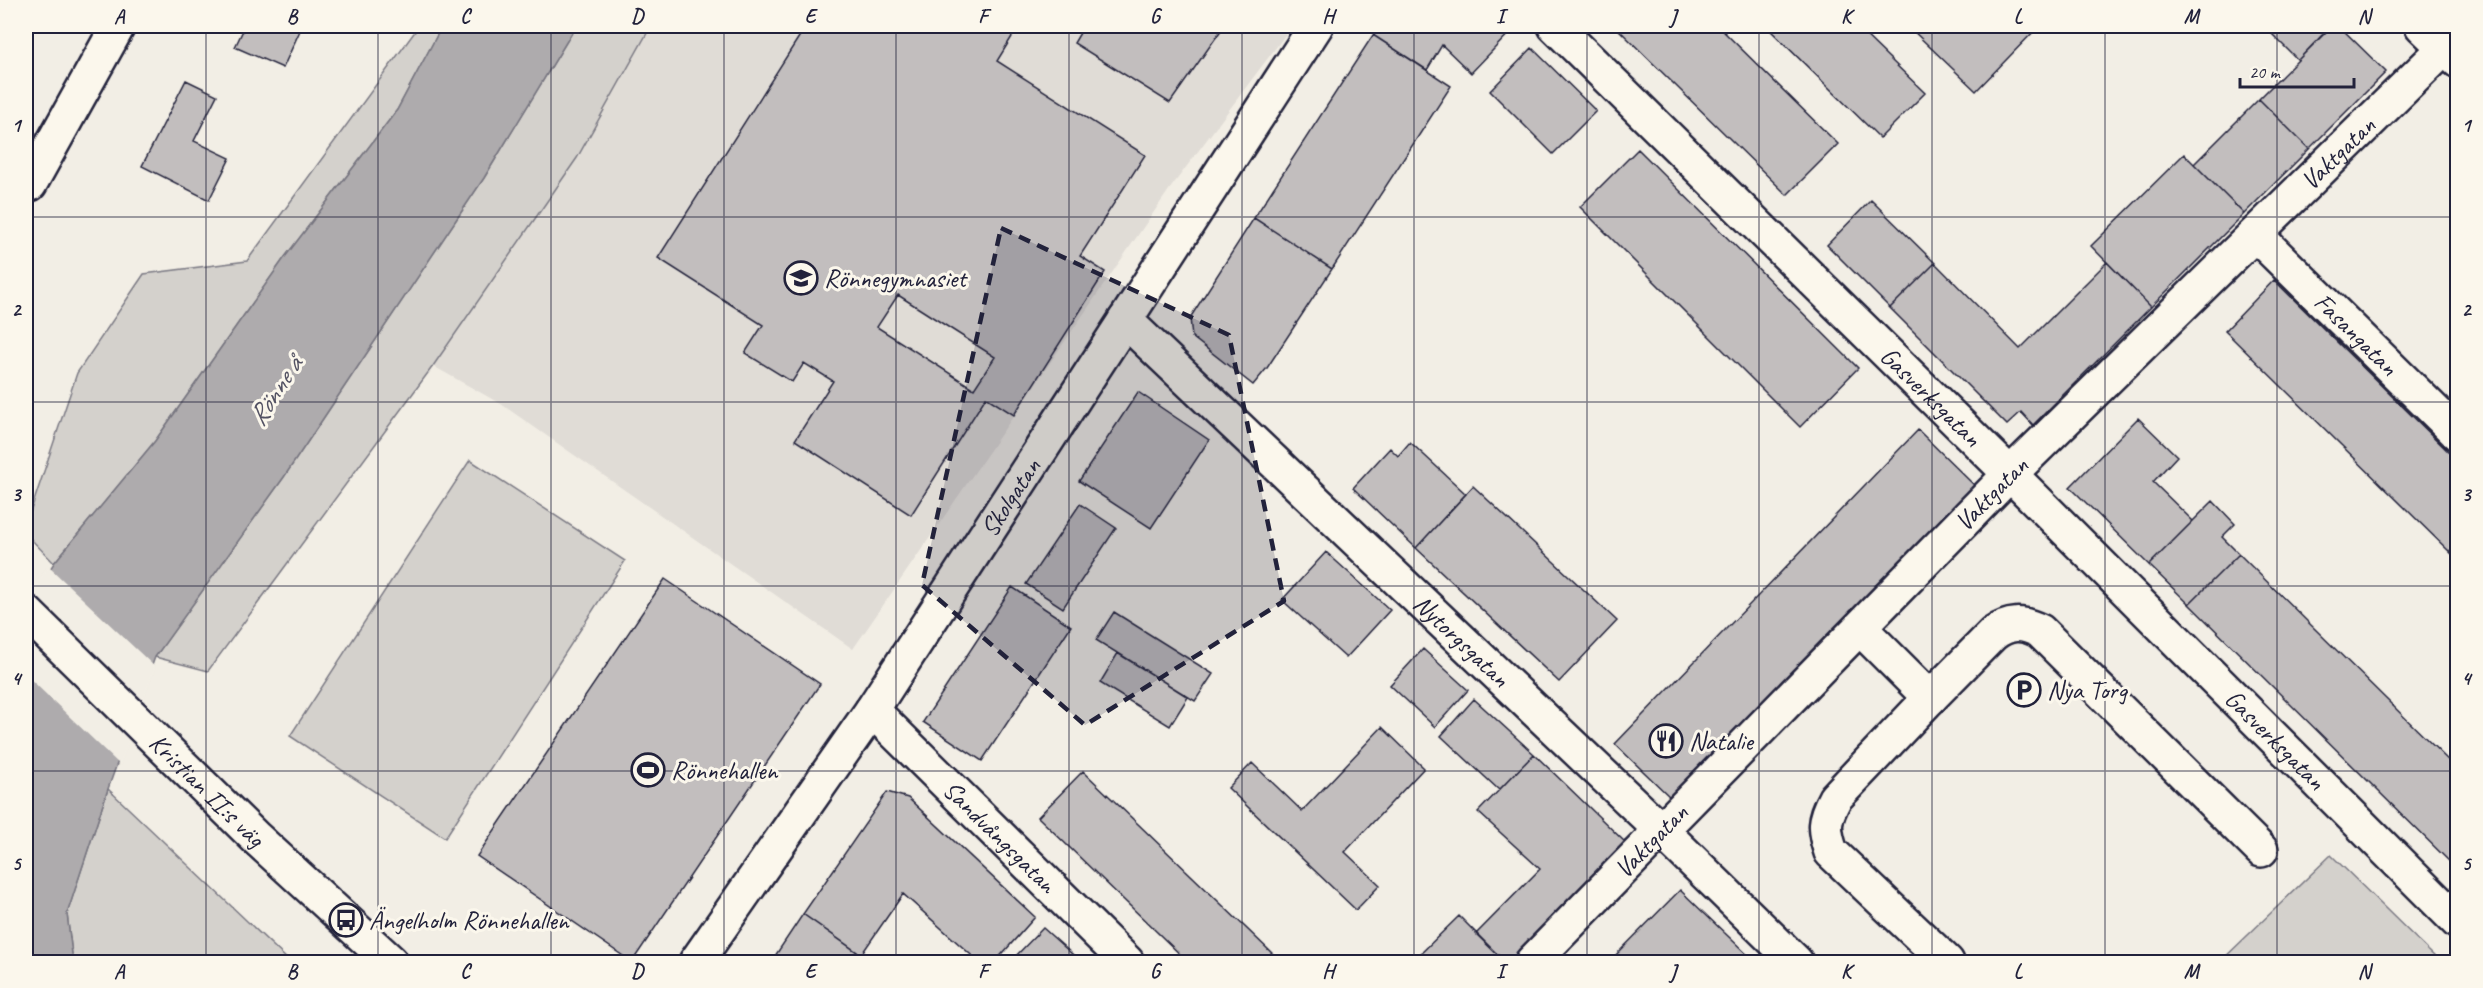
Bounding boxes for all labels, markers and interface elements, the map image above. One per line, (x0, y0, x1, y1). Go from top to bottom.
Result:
text: A (114, 4, 126, 29)
text: B (287, 4, 299, 29)
text: C (460, 4, 472, 29)
text: D (631, 4, 645, 29)
text: E (805, 4, 819, 29)
text: F (978, 4, 992, 29)
text: G (1150, 4, 1163, 29)
text: H (1322, 4, 1337, 29)
text: I (1496, 4, 1509, 29)
text: J (1668, 4, 1680, 29)
text: K (1841, 4, 1855, 29)
text: L (2014, 4, 2024, 29)
text: M (2184, 4, 2201, 29)
text: N (2358, 4, 2374, 29)
scale bar (2240, 51, 2354, 89)
text: 20 m (2249, 61, 2282, 83)
street label: Vaktgatan (2294, 109, 2383, 197)
text: 1 (12, 113, 23, 138)
text: 1 (2462, 113, 2473, 138)
school or university icon: Rönnegymnasiet (783, 260, 819, 296)
place label: Rönnegymnasiet (824, 262, 968, 295)
street label: Fasangatan (2307, 286, 2405, 383)
text: 2 (12, 297, 23, 322)
text: 2 (2462, 297, 2473, 322)
street label: Gasverksgatan (1873, 340, 1989, 454)
water label: Rönne å (240, 346, 313, 432)
street label: Vaktgatan (1948, 449, 2035, 538)
street label: Skolgatan (973, 452, 1048, 543)
text: 3 (12, 482, 23, 507)
text: 3 (2462, 482, 2473, 507)
street label: Nytorgsgatan (1406, 587, 1517, 695)
text: 4 (12, 666, 24, 691)
text: 4 (2462, 666, 2474, 691)
parking icon: Nya Torg (2006, 672, 2042, 708)
place label: Nya Torg (2047, 674, 2128, 707)
street label: Gasverksgatan (2218, 682, 2333, 797)
restaurant icon: Natalie (1648, 723, 1684, 759)
place label: Natalie (1689, 725, 1755, 758)
street label: Kristian II:s väg (142, 726, 273, 856)
sports icon: Rönnehallen (630, 752, 666, 788)
place label: Rönnehallen (671, 754, 778, 787)
street label: Sandvångsgatan (936, 774, 1064, 901)
street label: Vaktgatan (1607, 796, 1695, 885)
text: 5 (12, 851, 23, 876)
text: 5 (2462, 851, 2473, 876)
bus stop icon: Ängelholm Rönnehallen (328, 902, 364, 938)
place label: Ängelholm Rönnehallen (369, 904, 570, 937)
text: A (114, 959, 126, 984)
text: B (287, 959, 299, 984)
text: C (460, 959, 472, 984)
text: D (631, 959, 645, 984)
text: E (805, 959, 819, 984)
text: F (978, 959, 992, 984)
text: G (1150, 959, 1163, 984)
text: H (1322, 959, 1337, 984)
text: I (1496, 959, 1509, 984)
text: J (1668, 959, 1680, 984)
text: K (1841, 959, 1855, 984)
text: L (2014, 959, 2024, 984)
text: M (2184, 959, 2201, 984)
text: N (2358, 959, 2374, 984)

